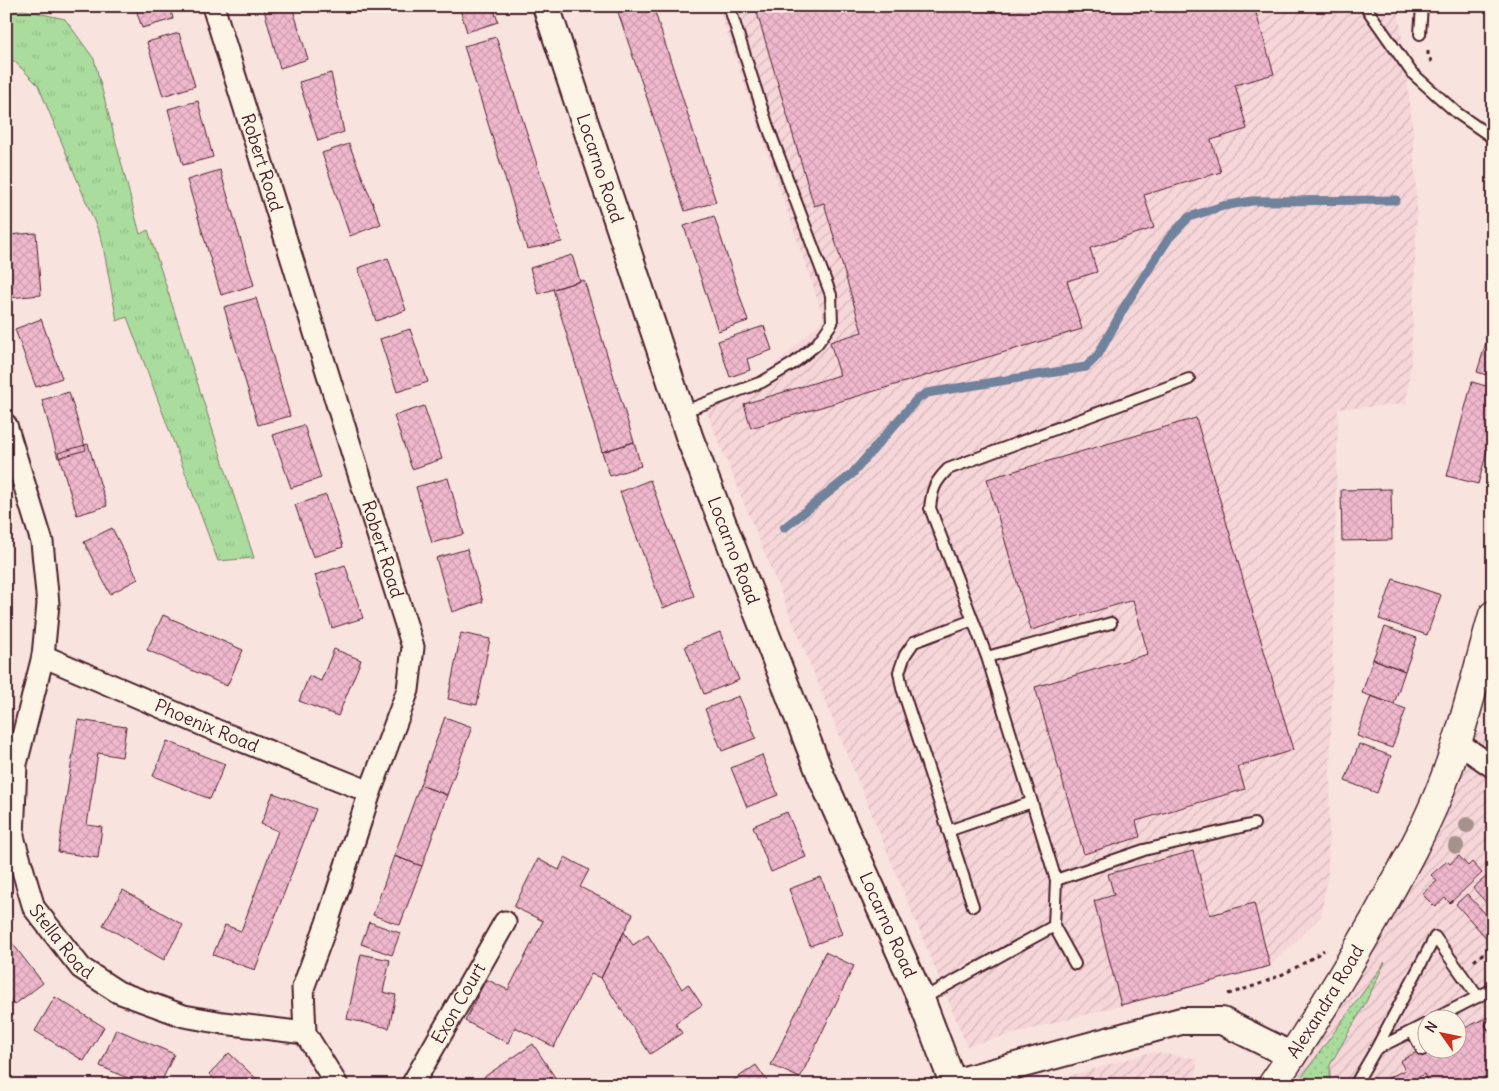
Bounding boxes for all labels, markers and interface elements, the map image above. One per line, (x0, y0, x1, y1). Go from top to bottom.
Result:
street label: Robert Road (236, 111, 288, 214)
street label: Locarno Road (572, 111, 629, 226)
street label: Locarno Road (703, 493, 765, 608)
street label: Robert Road (357, 497, 409, 601)
street label: Phoenix Road (151, 693, 263, 758)
street label: Locarno Road (854, 868, 922, 981)
street label: Stella Road (24, 899, 98, 984)
street label: Alexandra Road (1281, 940, 1369, 1063)
street label: Exon Court (426, 958, 490, 1048)
north arrow (1416, 1008, 1466, 1058)
text: N (1421, 1018, 1441, 1036)

